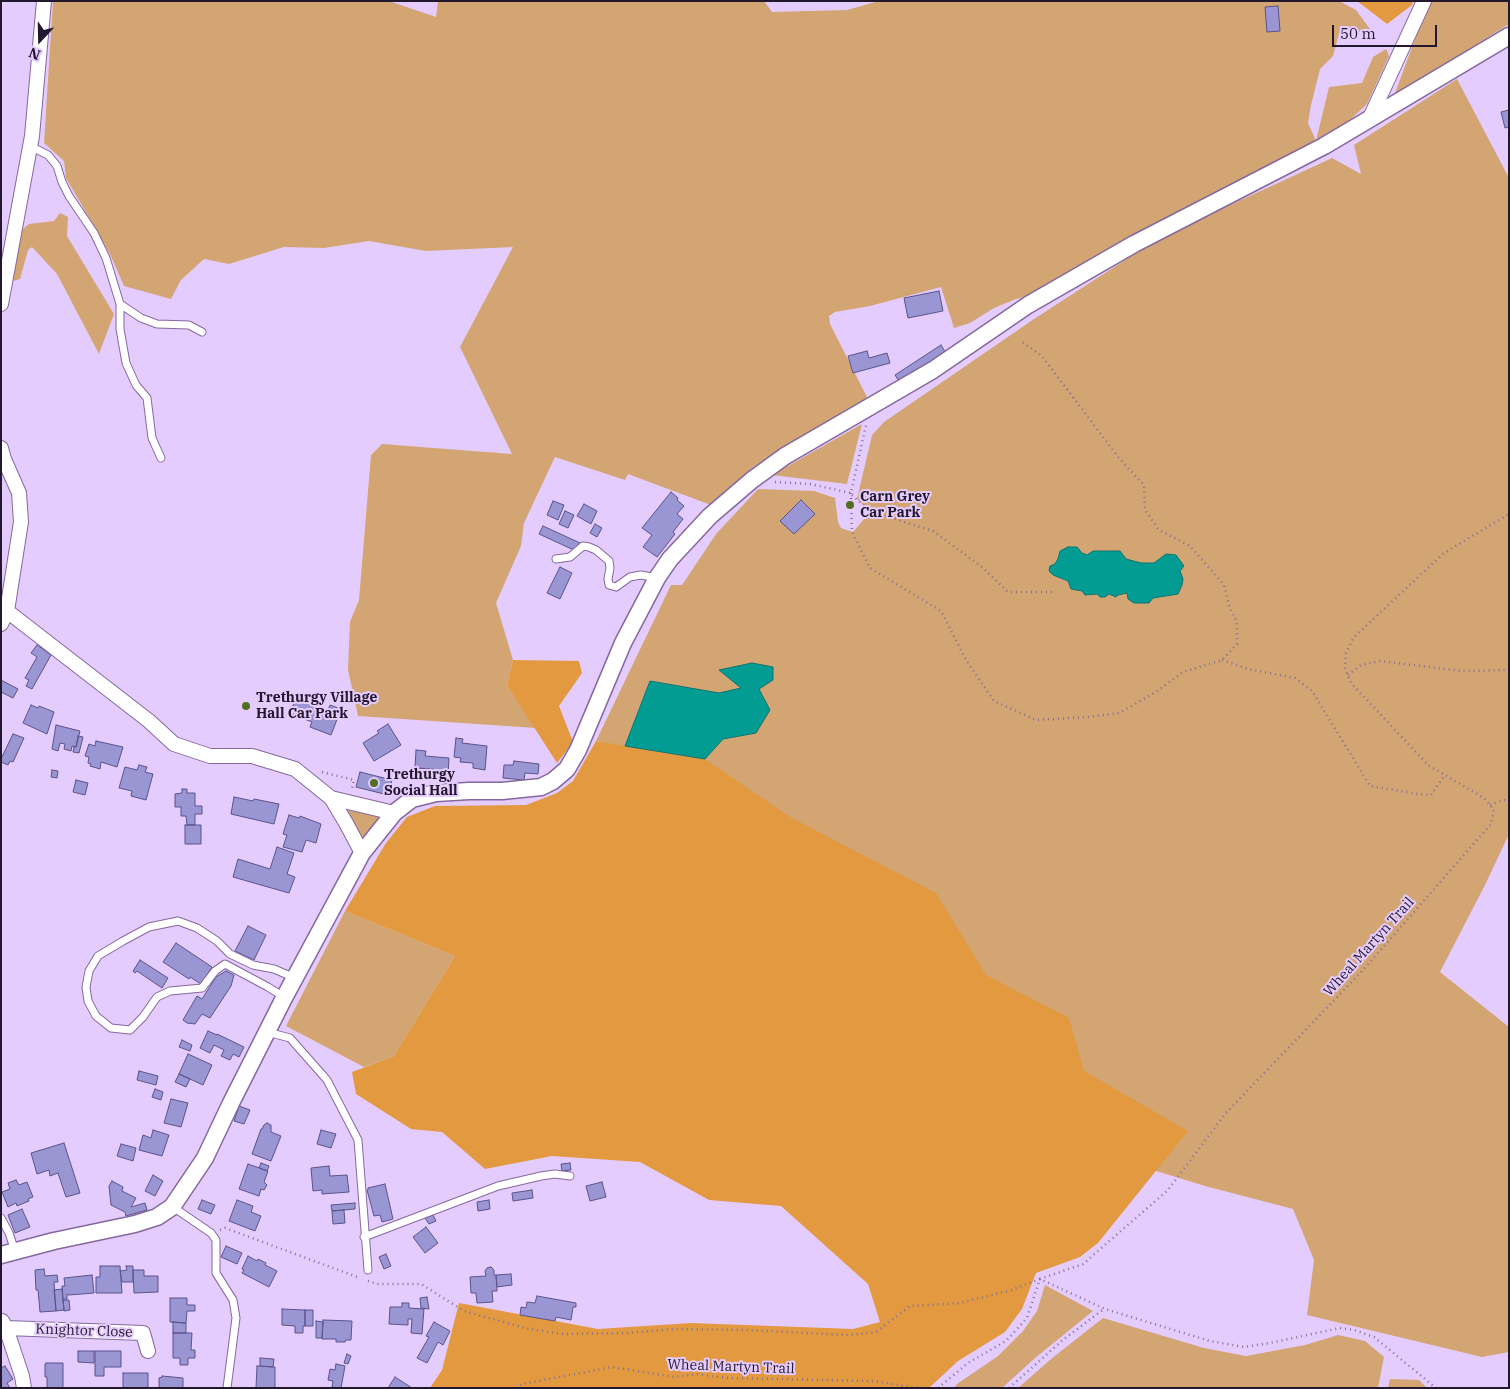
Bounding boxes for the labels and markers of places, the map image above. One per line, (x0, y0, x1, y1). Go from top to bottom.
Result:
place label: Carn Grey Car Park (860, 489, 930, 522)
marker: Carn Grey Car Park (844, 499, 856, 511)
place label: Trethurgy Village Hall Car Park (256, 690, 377, 722)
marker: Trethurgy Village Hall Car Park (240, 700, 252, 712)
place label: Trethurgy Social Hall (384, 767, 458, 800)
marker: Trethurgy Social Hall (368, 777, 380, 789)

